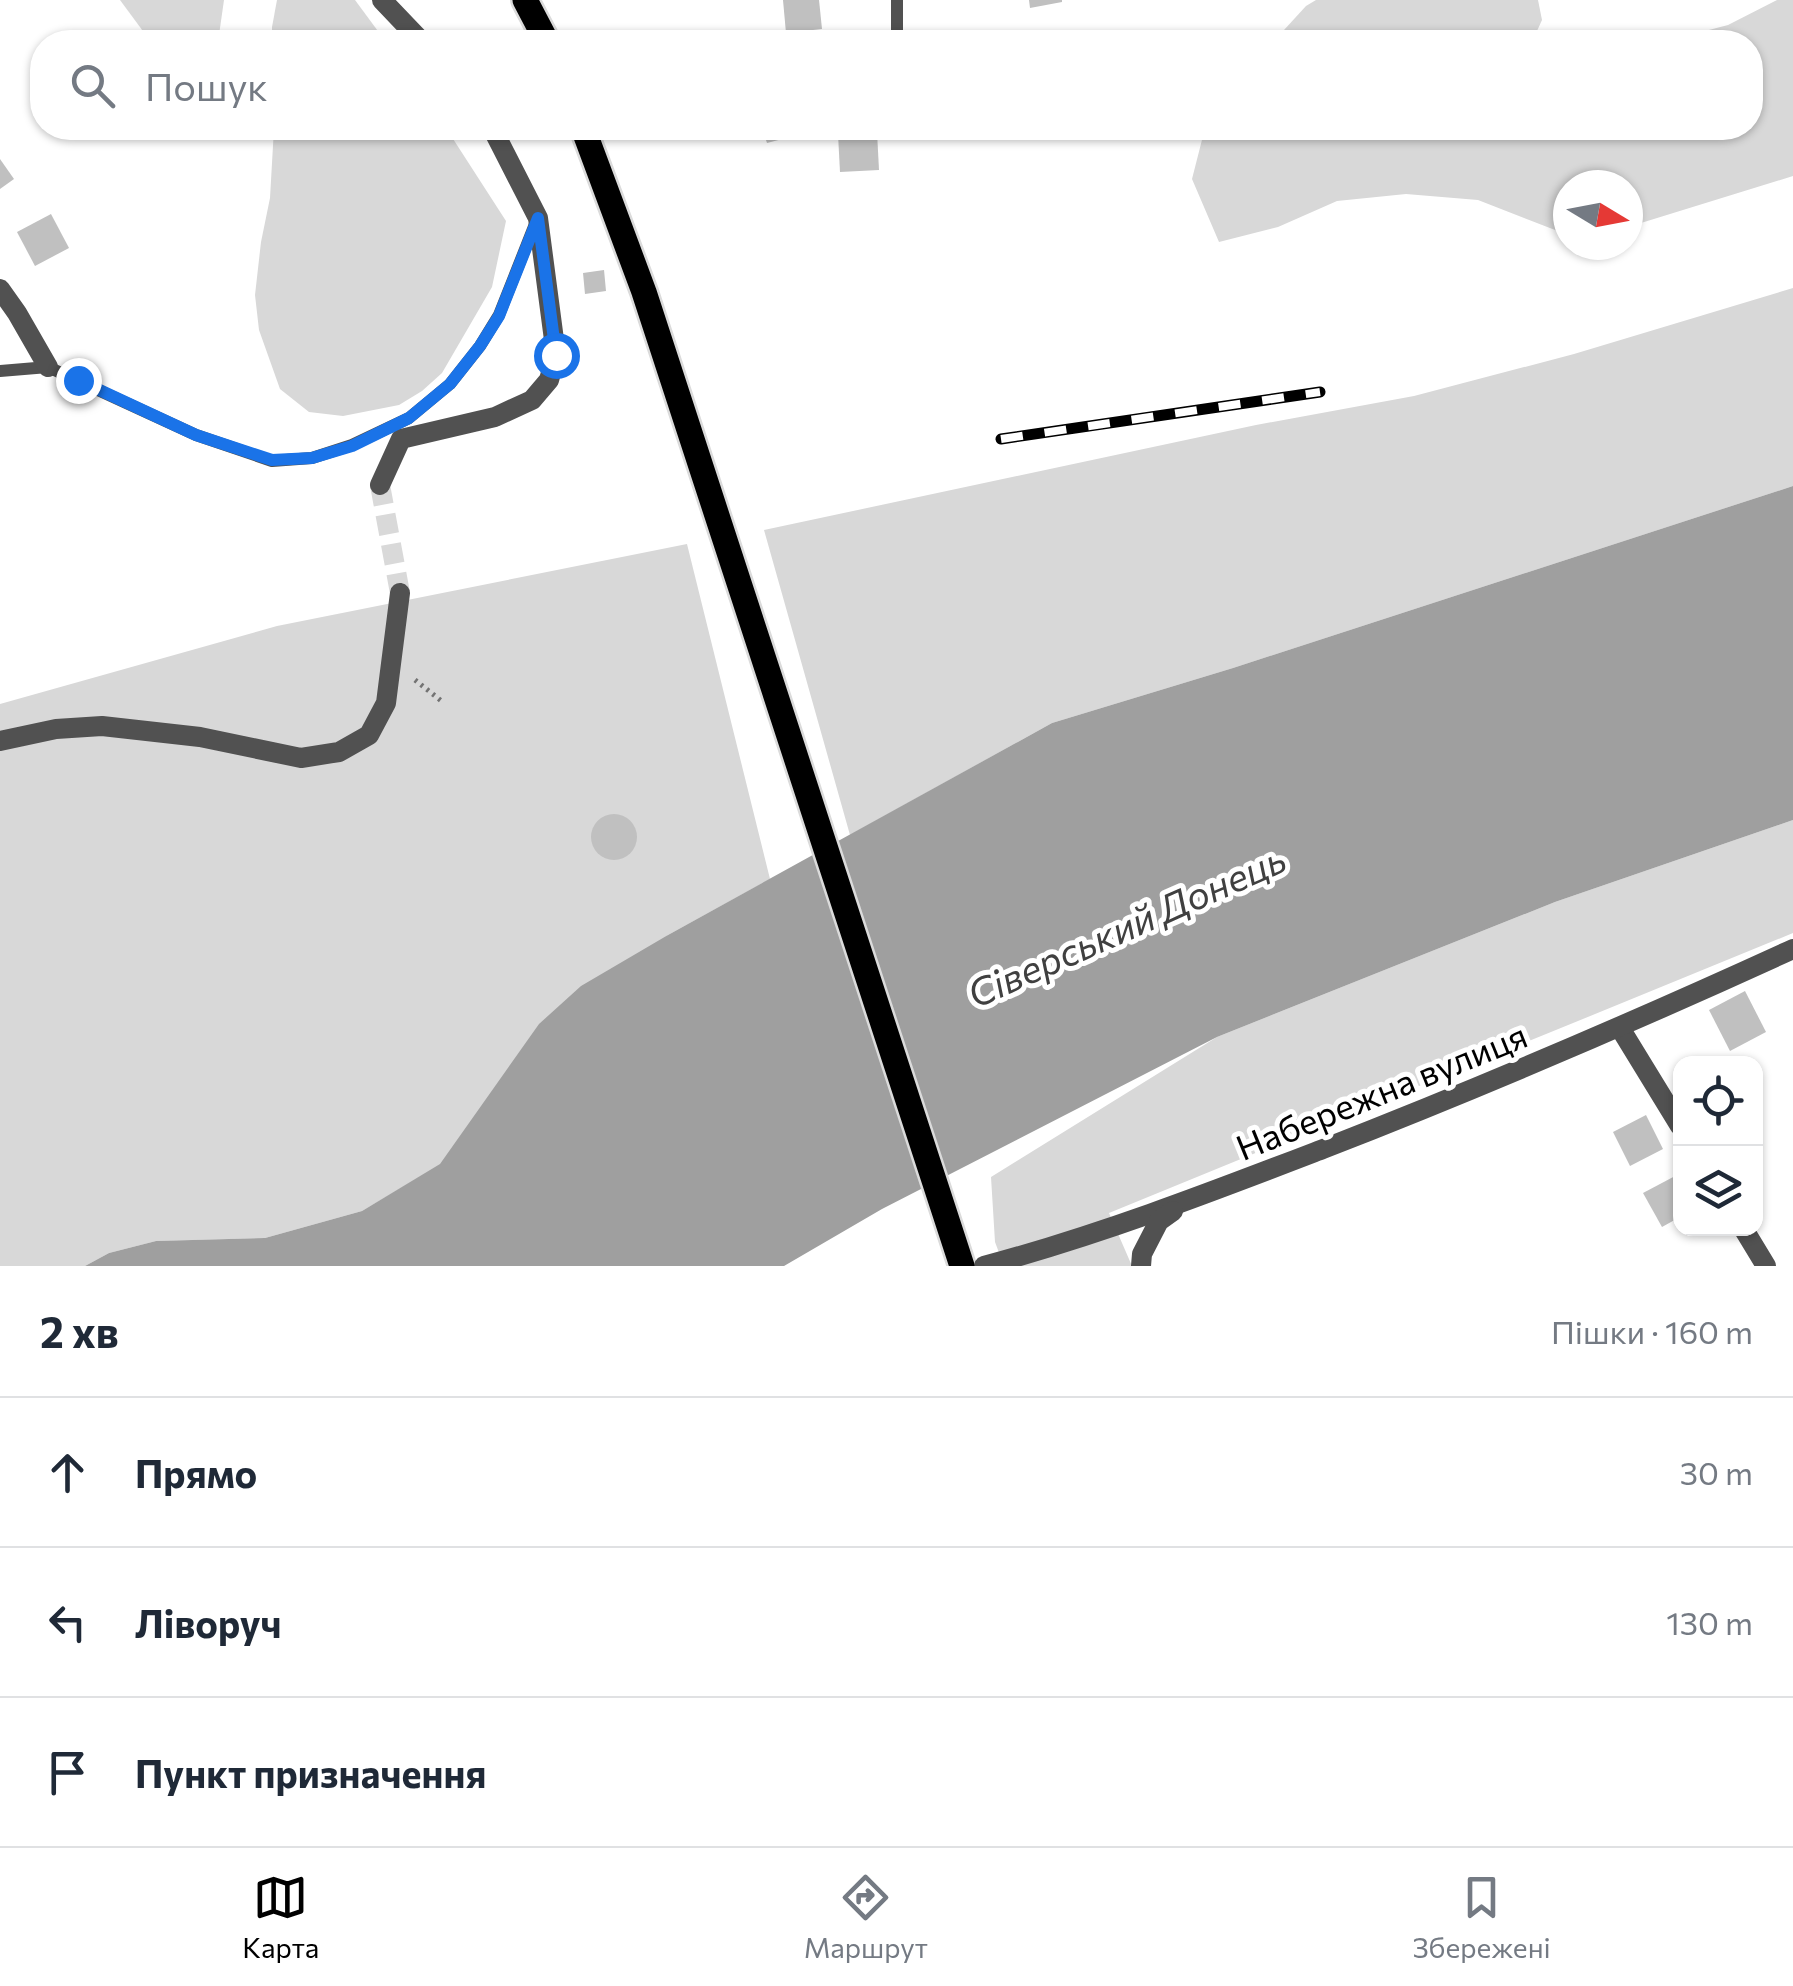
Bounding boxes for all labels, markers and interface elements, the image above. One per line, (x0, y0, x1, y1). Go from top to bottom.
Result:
search box (30, 30, 1763, 140)
icon: search (65, 58, 120, 113)
text: Пошук (145, 62, 268, 109)
north arrow (1553, 170, 1643, 260)
route start (534, 333, 580, 379)
route end (56, 358, 102, 404)
water label: Сіверський Донець (960, 834, 1292, 1016)
street label: Набережна вулиця (1229, 1012, 1533, 1168)
map controls (1673, 1056, 1763, 1236)
button: locate (1673, 1056, 1763, 1146)
button: layers (1673, 1146, 1763, 1236)
text: 2 хв (40, 1305, 119, 1357)
text: Пішки · 160 m (1551, 1311, 1753, 1351)
icon: ahead (40, 1445, 95, 1500)
text: Прямо (135, 1449, 257, 1496)
text: 30 m (1680, 1452, 1753, 1492)
icon: left (40, 1595, 95, 1650)
text: Ліворуч (135, 1599, 282, 1646)
text: 130 m (1666, 1602, 1753, 1642)
icon: arrive (40, 1745, 95, 1800)
text: Пункт призначення (135, 1749, 486, 1796)
tab: Карта (242, 1870, 319, 1964)
tab: Маршрут (804, 1870, 928, 1964)
tab: Збережені (1412, 1870, 1551, 1964)

